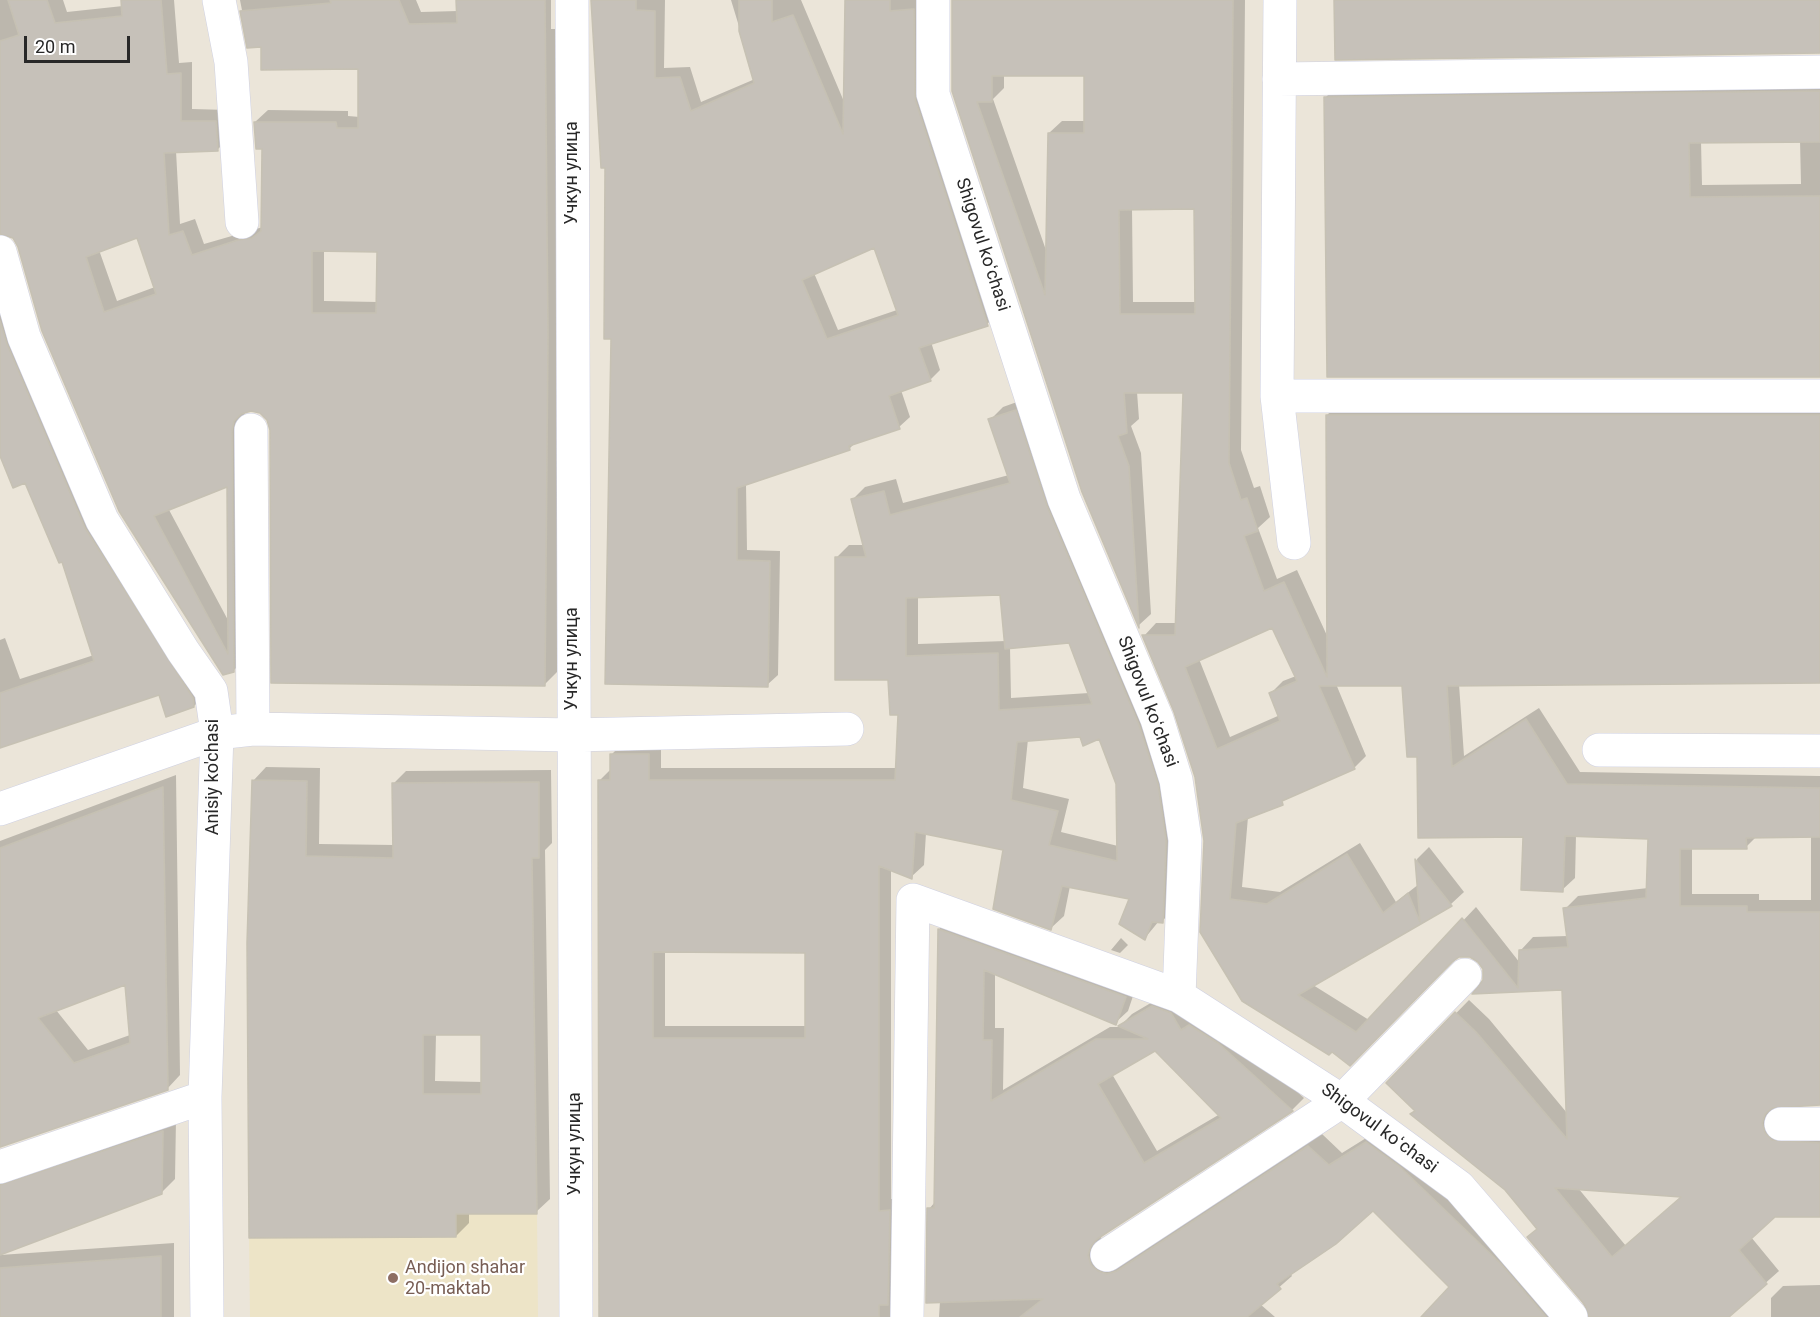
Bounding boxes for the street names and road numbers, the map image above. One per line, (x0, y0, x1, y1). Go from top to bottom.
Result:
street label: Учкун улица (561, 121, 583, 225)
street label: Shigovul koʻchasi (950, 176, 1014, 314)
street label: Учкун улица (561, 607, 583, 711)
street label: Shigovul koʻchasi (1112, 633, 1182, 771)
street label: Anisiy ko'chasi (202, 719, 224, 835)
street label: Shigovul koʻchasi (1316, 1079, 1442, 1179)
street label: Учкун улица (564, 1092, 586, 1196)

